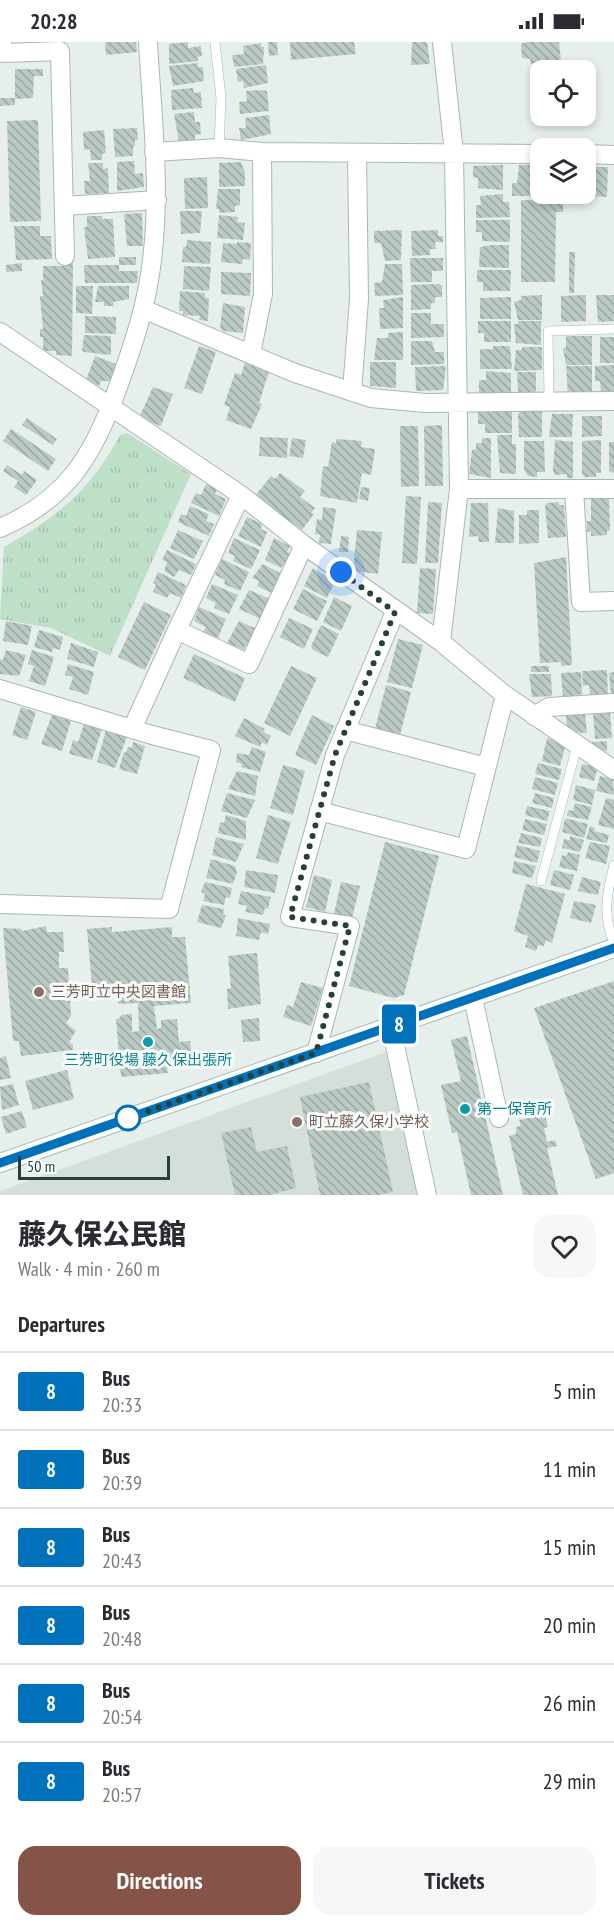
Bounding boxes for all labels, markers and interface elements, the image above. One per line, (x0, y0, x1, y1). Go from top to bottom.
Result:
text: 20:28 (30, 7, 78, 35)
map controls (530, 60, 596, 204)
button: locate (530, 60, 596, 126)
button: layers (530, 138, 596, 204)
your location (326, 557, 356, 587)
place label: 三芳町立中央図書館 (51, 982, 186, 1001)
marker: 三芳町立中央図書館 (32, 985, 46, 999)
line badge: 8 (380, 1004, 418, 1044)
text: 8 (394, 1011, 404, 1038)
marker: 三芳町役場 藤久保出張所 (141, 1035, 155, 1049)
place label: 三芳町役場 藤久保出張所 (64, 1050, 232, 1069)
place label: 第一保育所 (477, 1099, 552, 1118)
marker: 第一保育所 (458, 1102, 472, 1116)
unlabelled marker (115, 1105, 141, 1131)
place label: 町立藤久保小学校 (309, 1112, 429, 1131)
marker: 町立藤久保小学校 (290, 1115, 304, 1129)
scale bar (18, 1153, 170, 1180)
text: 50 m (27, 1156, 55, 1176)
text: 藤久保公民館 (18, 1215, 186, 1252)
button: heart (533, 1215, 596, 1278)
text: Walk · 4 min · 260 m (18, 1256, 160, 1282)
text: Departures (18, 1310, 105, 1338)
text: Bus (102, 1364, 130, 1392)
text: 5 min (553, 1377, 596, 1405)
text: 8 (46, 1378, 56, 1405)
text: 20:33 (102, 1392, 142, 1418)
text: Bus (102, 1442, 130, 1470)
text: 11 min (543, 1455, 596, 1483)
text: 8 (46, 1456, 56, 1483)
text: 20:39 (102, 1470, 142, 1496)
text: Bus (102, 1520, 130, 1548)
text: 15 min (543, 1533, 596, 1561)
text: 8 (46, 1534, 56, 1561)
text: 20:43 (102, 1548, 142, 1574)
text: Bus (102, 1598, 130, 1626)
text: 20 min (543, 1611, 596, 1639)
text: 8 (46, 1612, 56, 1639)
text: 20:48 (102, 1626, 142, 1652)
text: Bus (102, 1676, 130, 1704)
text: 26 min (543, 1689, 596, 1717)
text: 8 (46, 1690, 56, 1717)
text: 20:54 (102, 1704, 142, 1730)
text: Bus (102, 1754, 130, 1782)
text: 29 min (543, 1767, 596, 1795)
text: 8 (46, 1768, 56, 1795)
text: 20:57 (102, 1782, 142, 1808)
button: Directions (18, 1846, 301, 1915)
button: Tickets (313, 1846, 596, 1915)

